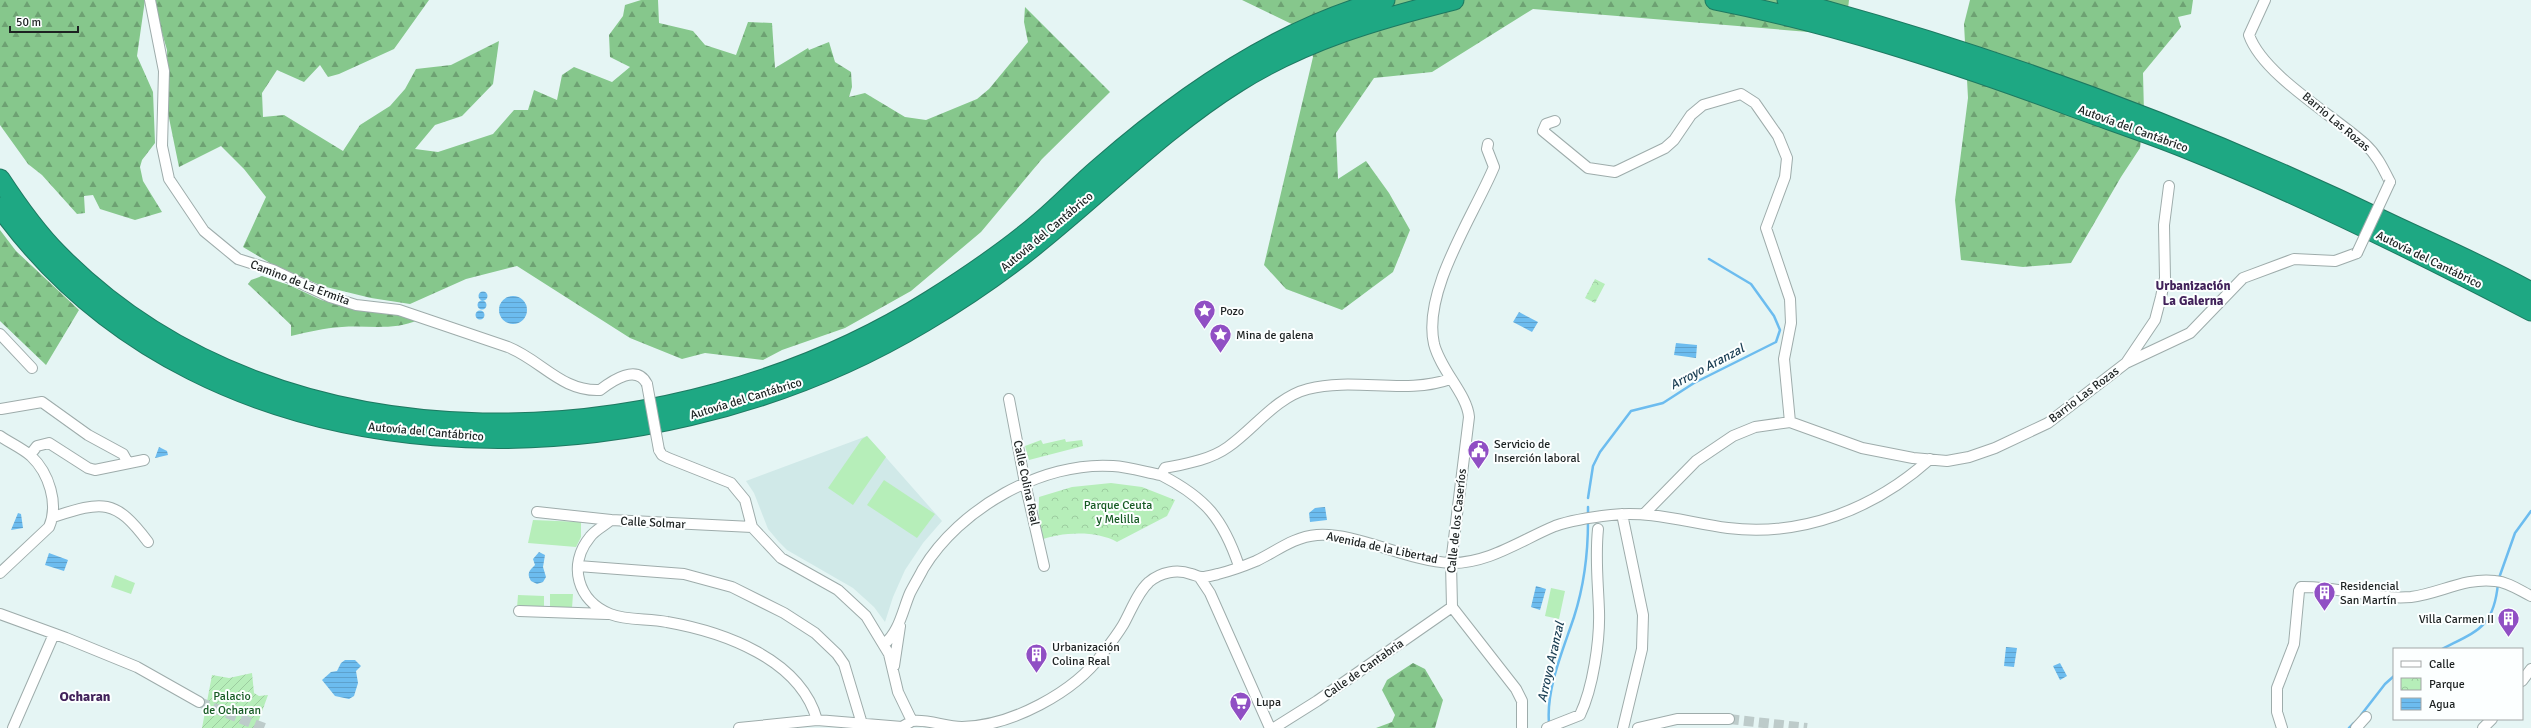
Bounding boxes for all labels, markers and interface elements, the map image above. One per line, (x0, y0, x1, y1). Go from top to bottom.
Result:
scale bar (10, 8, 78, 34)
text: 50 m (16, 15, 41, 30)
street label: Barrio Las Rozas (2299, 89, 2373, 155)
street label: Autovía del Cantábrico (2076, 102, 2190, 156)
street label: Autovía del Cantábrico (998, 189, 1096, 275)
street label: Autovía del Cantábrico (2374, 228, 2484, 292)
street label: Camino de La Ermita (248, 257, 352, 309)
district label: Urbanización La Galerna (2155, 278, 2231, 309)
place icon: Pozo (1191, 298, 1217, 331)
place label: Pozo (1220, 304, 1244, 319)
place icon: Mina de galena (1207, 322, 1233, 355)
place label: Mina de galena (1236, 328, 1314, 343)
water label: Arroyo Aranzal (1667, 340, 1748, 393)
street label: Barrio Las Rozas (2046, 364, 2122, 426)
street label: Autovía del Cantábrico (688, 375, 804, 423)
street label: Autovía del Cantábrico (368, 419, 484, 445)
place label: Servicio de Inserción laboral (1494, 437, 1581, 466)
public building icon: Servicio de Inserción laboral (1465, 438, 1491, 471)
street label: Calle Colina Real (1010, 439, 1042, 527)
street label: Calle de los Caseríos (1444, 468, 1470, 574)
park label: Parque Ceuta y Melilla (1084, 498, 1152, 527)
street label: Calle Solmar (620, 514, 687, 532)
street label: Avenida de la Libertad (1325, 529, 1439, 567)
place label: Residencial San Martín (2340, 579, 2400, 608)
building icon: Residencial San Martín (2312, 580, 2338, 613)
building icon: Villa Carmen II (2496, 606, 2522, 639)
place label: Villa Carmen II (2419, 612, 2494, 627)
water label: Arroyo Aranzal (1534, 619, 1568, 704)
street label: Calle de Cantabria (1321, 636, 1407, 702)
place label: Urbanización Colina Real (1052, 640, 1120, 669)
building icon: Urbanización Colina Real (1023, 641, 1049, 674)
legend (2393, 648, 2523, 720)
text: Calle (2429, 657, 2455, 672)
text: Parque (2429, 677, 2465, 692)
district label: Ocharan (59, 688, 111, 705)
park label: Palacio de Ocharan (203, 689, 261, 718)
supermarket icon: Lupa (1228, 689, 1254, 722)
place label: Lupa (1256, 695, 1281, 710)
text: Agua (2429, 697, 2455, 712)

